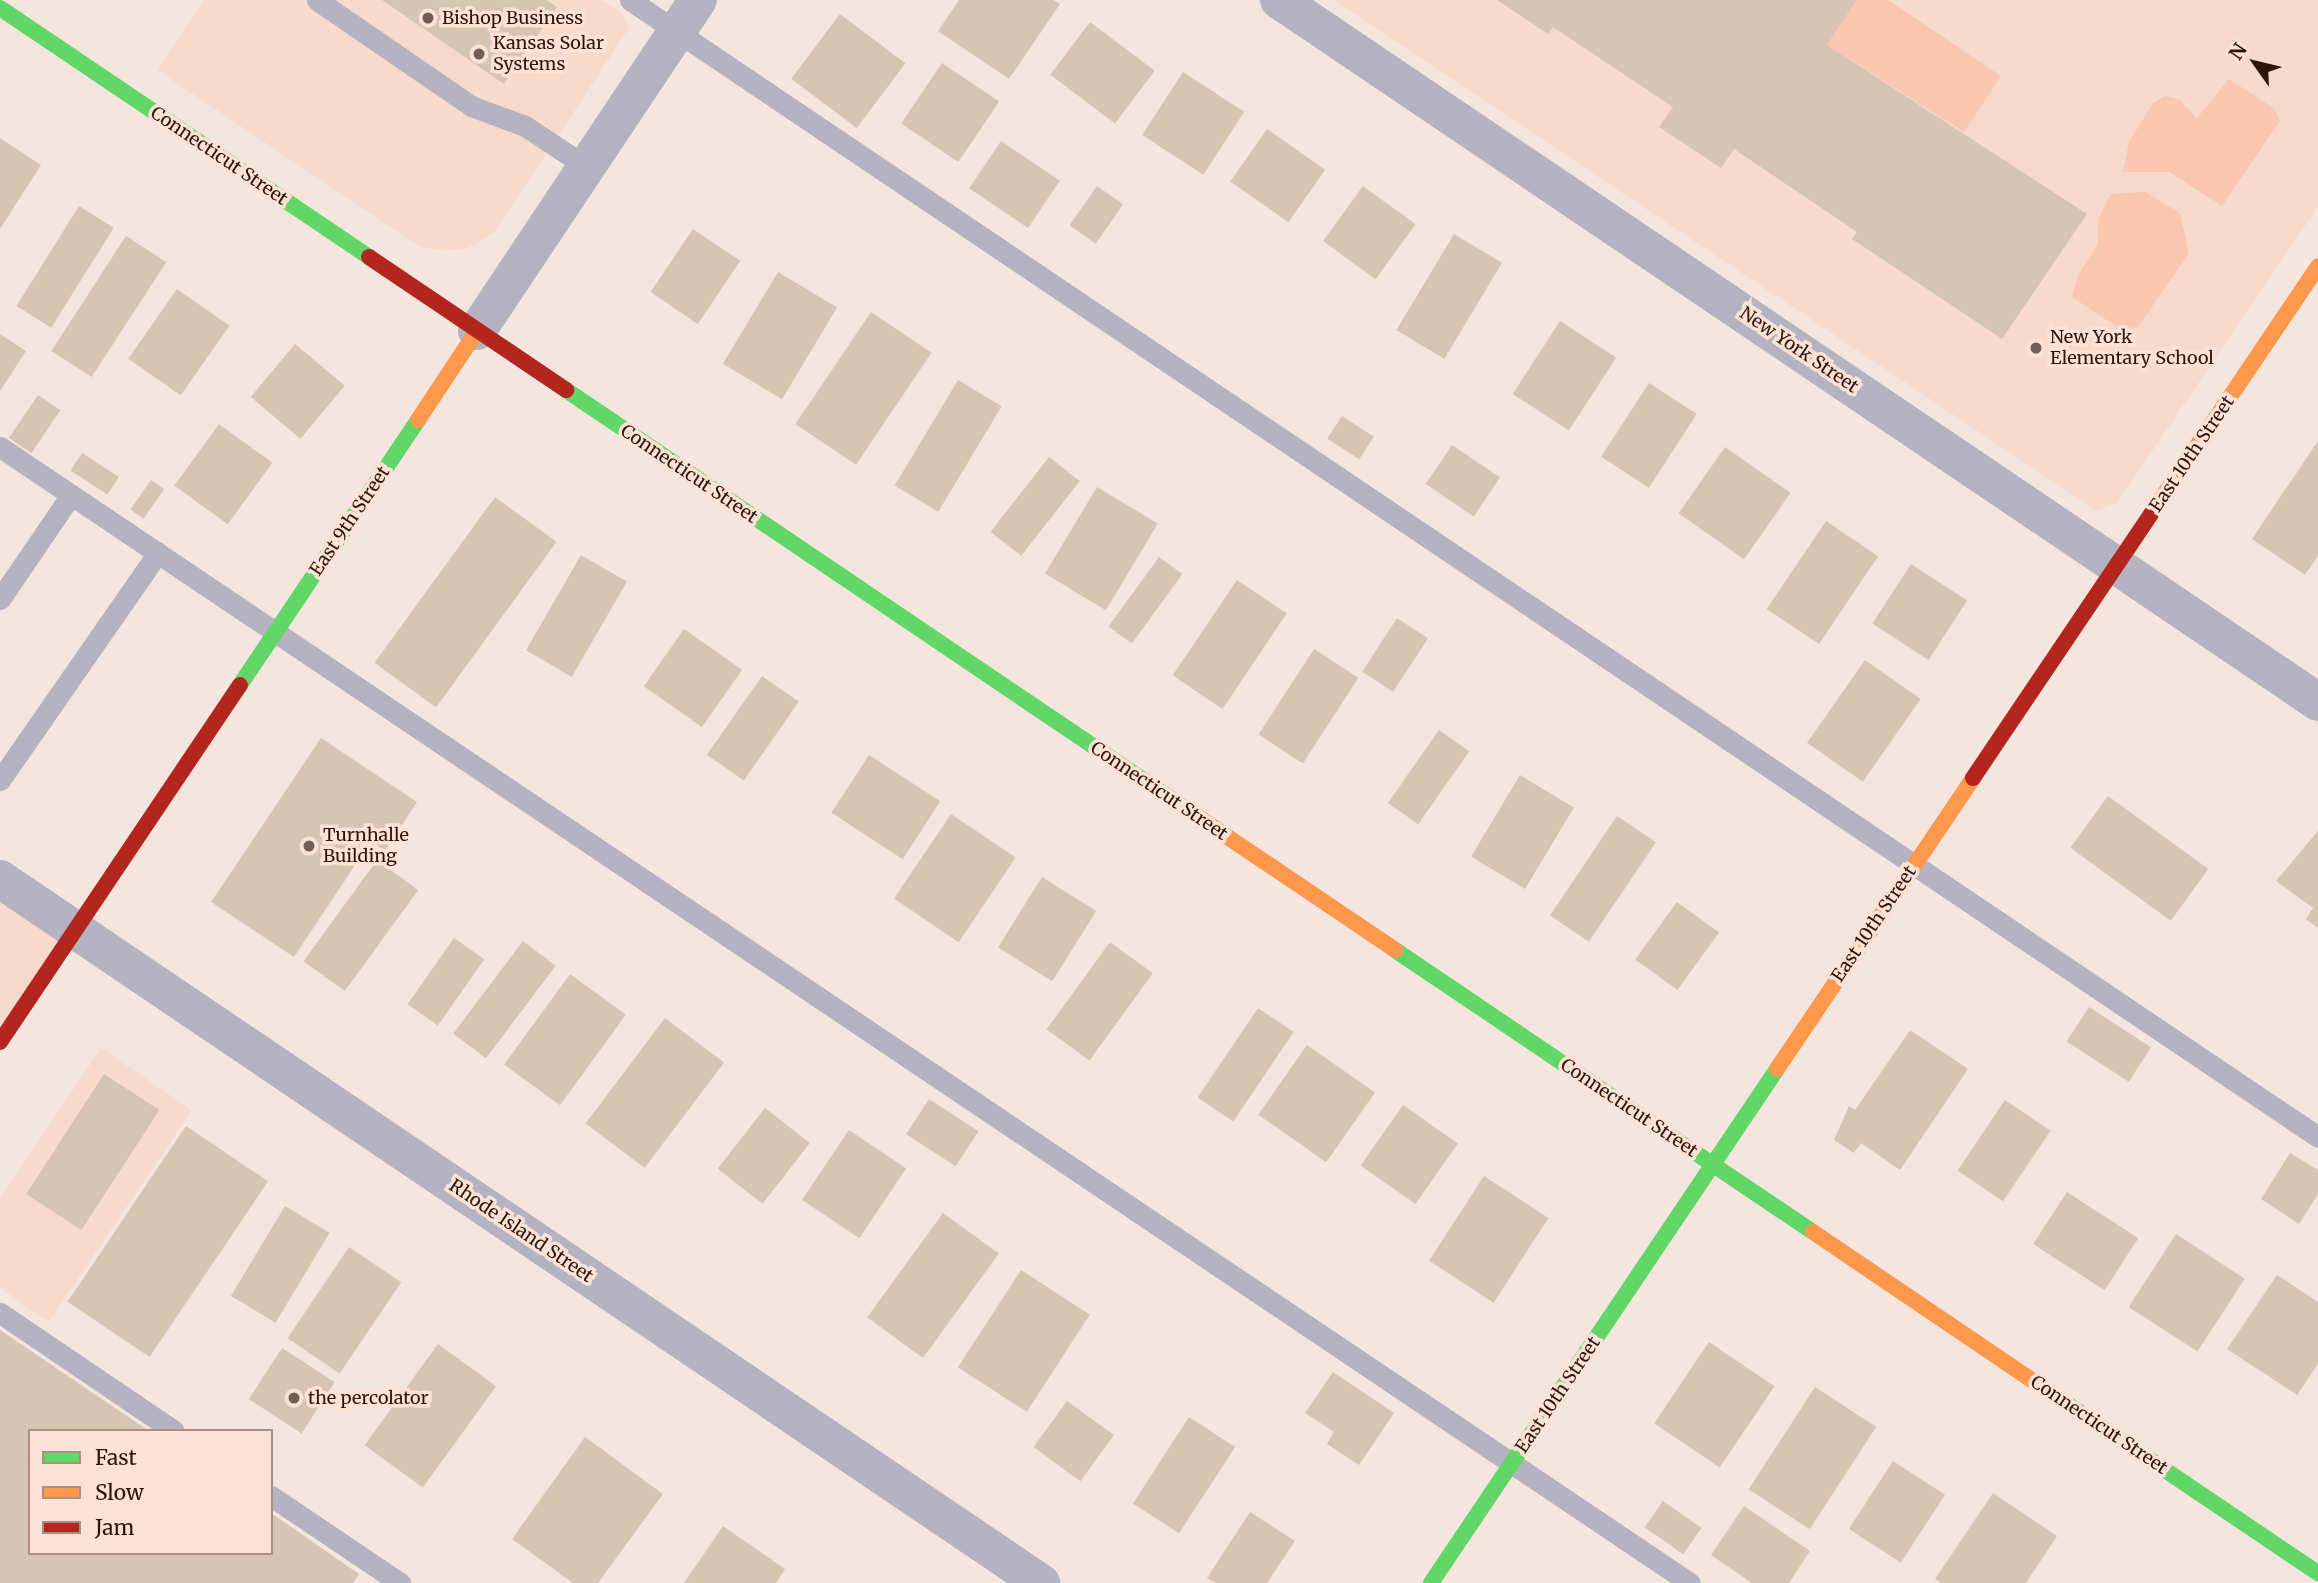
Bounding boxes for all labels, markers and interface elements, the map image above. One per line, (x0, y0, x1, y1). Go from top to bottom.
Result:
place label: Bishop Business (442, 7, 583, 29)
marker: Bishop Business (420, 10, 436, 26)
north arrow (2220, 28, 2290, 98)
place label: Kansas Solar Systems (493, 33, 604, 76)
text: N (2223, 38, 2252, 64)
marker: Kansas Solar Systems (471, 46, 487, 62)
street label: Connecticut Street (146, 102, 292, 210)
street label: New York Street (1736, 302, 1862, 398)
place label: New York Elementary School (2050, 327, 2214, 370)
marker: New York Elementary School (2028, 340, 2044, 356)
street label: East 10th Street (2145, 392, 2239, 516)
street label: Connecticut Street (616, 420, 762, 528)
street label: East 9th Street (305, 462, 395, 580)
street label: Connecticut Street (1086, 737, 1232, 845)
place label: Turnhalle Building (323, 825, 409, 868)
marker: Turnhalle Building (301, 838, 317, 854)
street label: East 10th Street (1827, 862, 1921, 986)
street label: Connecticut Street (1556, 1054, 1702, 1162)
street label: Rhode Island Street (445, 1175, 597, 1287)
street label: East 10th Street (1511, 1333, 1605, 1457)
street label: Connecticut Street (2026, 1371, 2172, 1479)
place label: the percolator (308, 1387, 429, 1409)
marker: the percolator (286, 1390, 302, 1406)
legend (28, 1429, 273, 1555)
text: Fast (95, 1444, 137, 1471)
text: Slow (95, 1479, 144, 1506)
text: Jam (95, 1514, 134, 1541)

